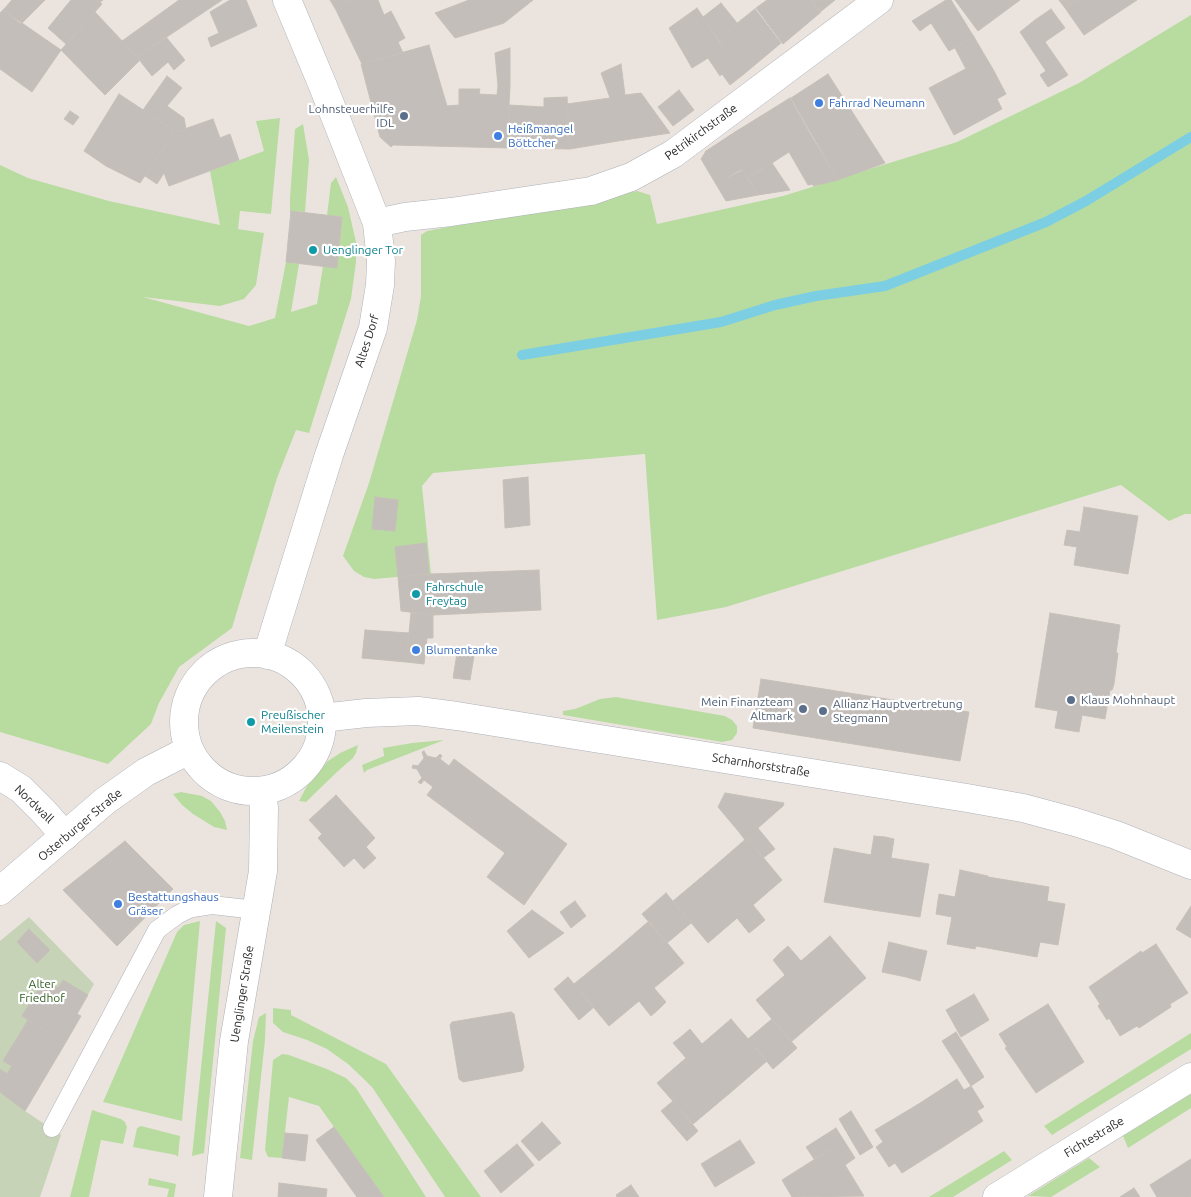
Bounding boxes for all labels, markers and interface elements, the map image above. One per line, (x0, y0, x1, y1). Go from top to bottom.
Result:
place label: Fahrrad Neumann (829, 96, 925, 110)
marker: Fahrrad Neumann (813, 97, 825, 109)
street label: Petrikirchstraße (662, 101, 740, 163)
place label: Lohnsteuerhilfe IDL (309, 102, 394, 130)
marker: Lohnsteuerhilfe IDL (398, 110, 410, 122)
place label: Heißmangel Böttcher (508, 122, 573, 150)
marker: Heißmangel Böttcher (492, 130, 504, 142)
place label: Uenglinger Tor (323, 243, 403, 257)
marker: Uenglinger Tor (307, 244, 319, 256)
street label: Altes Dorf (352, 313, 382, 369)
place label: Fahrschule Freytag (426, 580, 484, 608)
marker: Fahrschule Freytag (410, 588, 422, 600)
place label: Blumentanke (426, 643, 498, 657)
marker: Blumentanke (410, 644, 422, 656)
place label: Klaus Mohnhaupt (1081, 693, 1175, 707)
marker: Klaus Mohnhaupt (1065, 694, 1077, 706)
place label: Mein Finanzteam Altmark (701, 695, 793, 723)
place label: Allianz Hauptvertretung Stegmann (833, 697, 963, 725)
marker: Mein Finanzteam Altmark (797, 703, 809, 715)
marker: Allianz Hauptvertretung Stegmann (817, 705, 829, 717)
place label: Preußischer Meilenstein (261, 708, 325, 736)
marker: Preußischer Meilenstein (245, 716, 257, 728)
street label: Scharnhorststraße (711, 750, 811, 780)
street label: Nordwall (11, 782, 57, 826)
street label: Osterburger Straße (35, 786, 125, 864)
place label: Bestattungshaus Gräser (128, 890, 219, 918)
marker: Bestattungshaus Gräser (112, 898, 124, 910)
street label: Uenglinger Straße (227, 945, 257, 1043)
park label: Alter Friedhof (19, 977, 65, 1005)
street label: Fichtestraße (1061, 1113, 1127, 1161)

